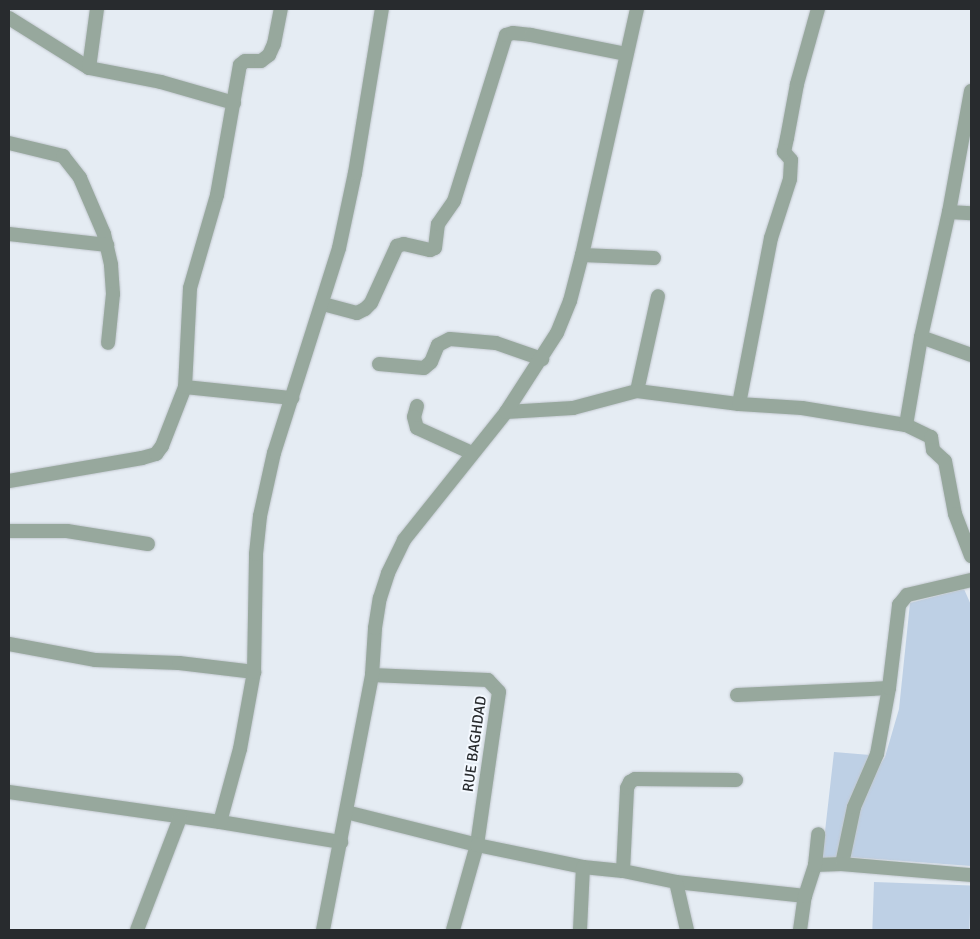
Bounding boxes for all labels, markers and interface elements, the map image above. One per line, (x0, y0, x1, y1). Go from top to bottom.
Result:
street label: RUE BAGHDAD (459, 695, 491, 793)

